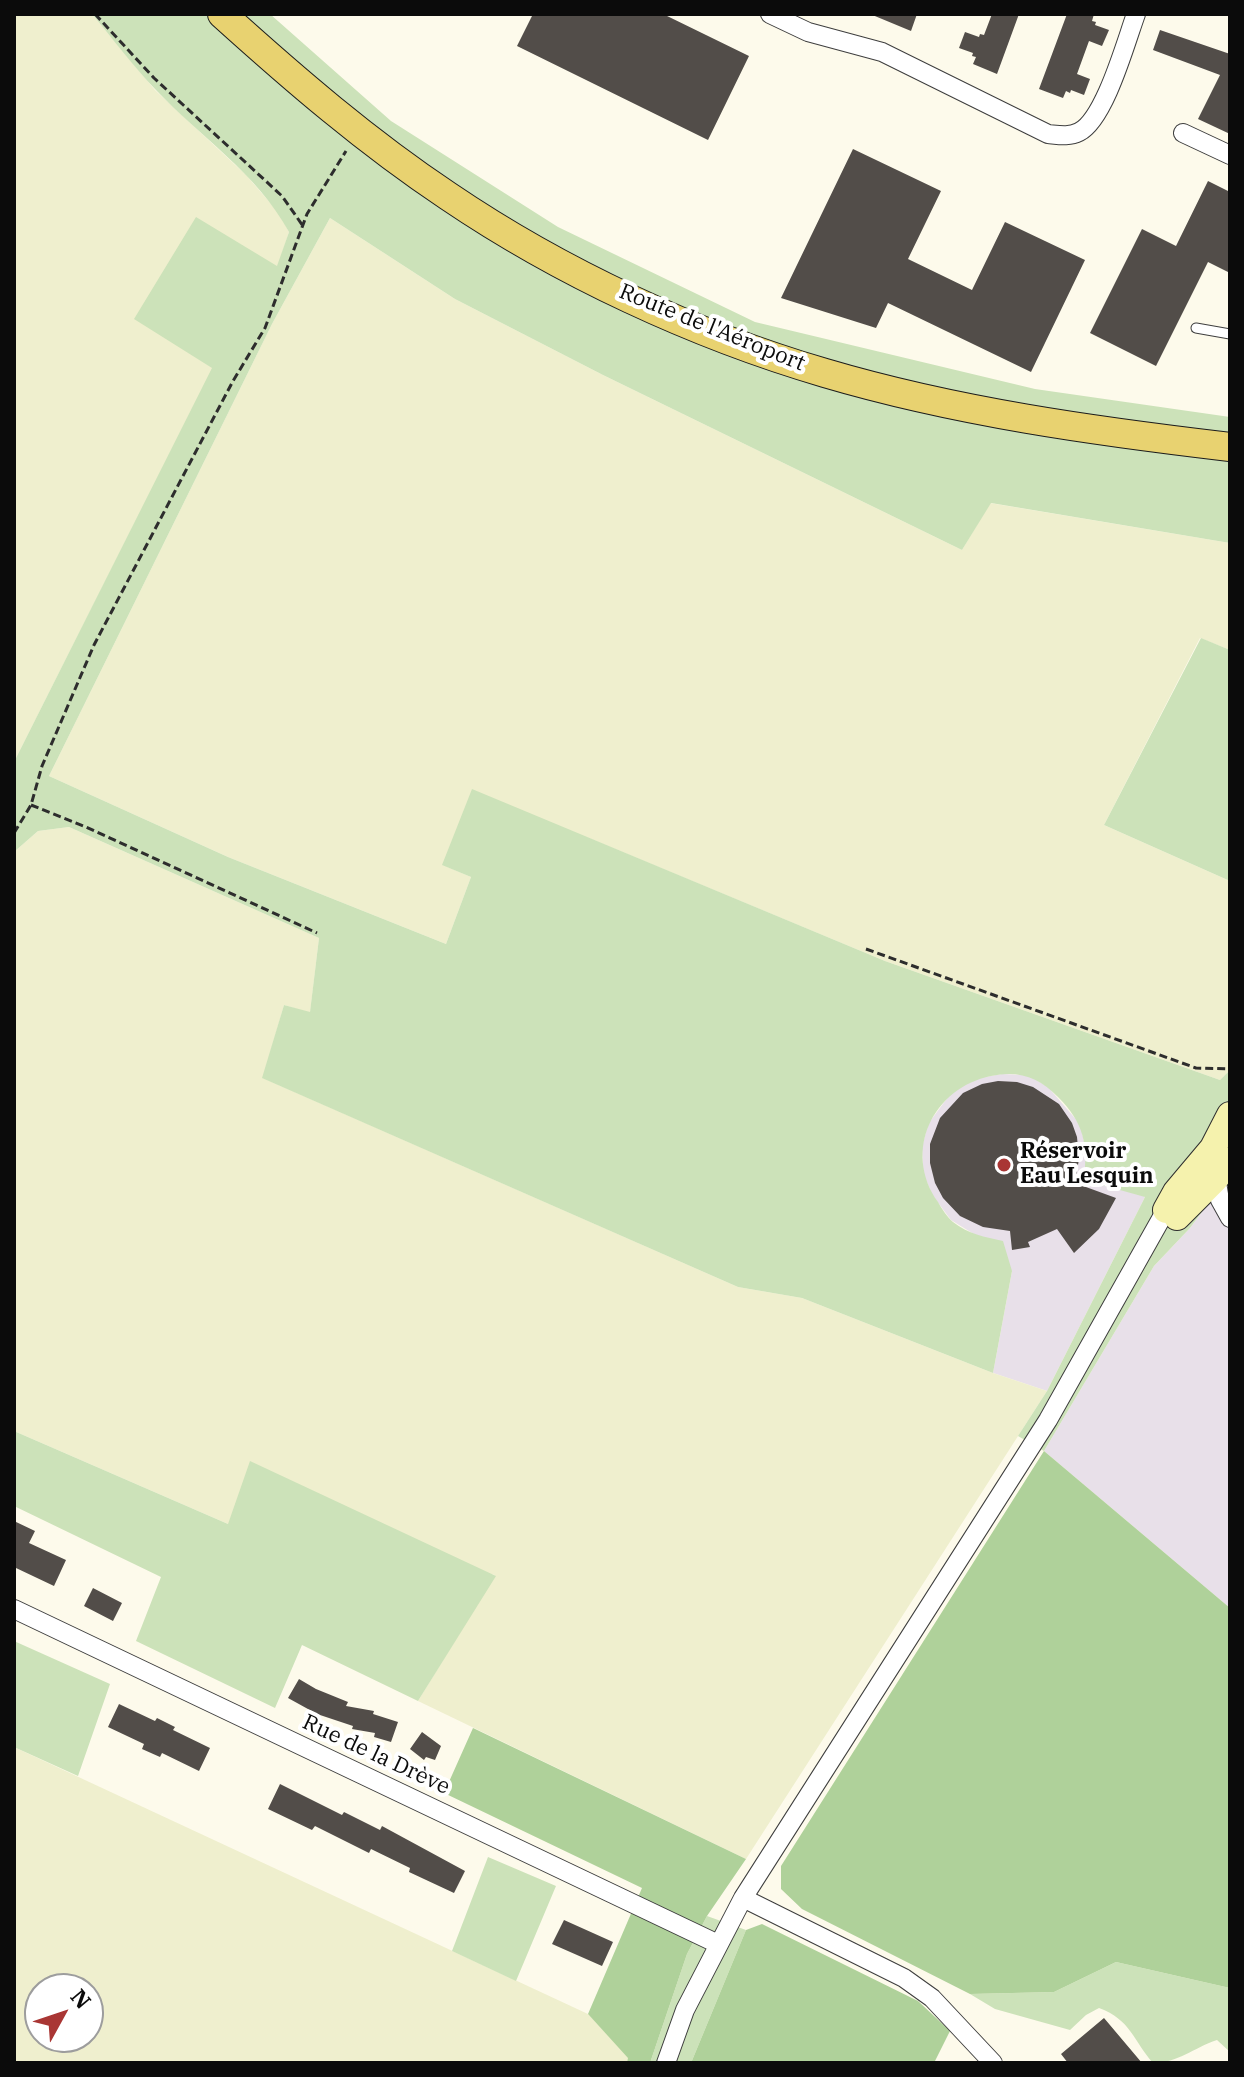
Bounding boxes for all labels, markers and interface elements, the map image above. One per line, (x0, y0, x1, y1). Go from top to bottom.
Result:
street label: Route de l'Aéroport (615, 279, 809, 377)
place label: Réservoir Eau Lesquin (1020, 1139, 1154, 1190)
marker: Réservoir Eau Lesquin (995, 1156, 1013, 1174)
street label: Rue de la Drève (298, 1709, 454, 1801)
north arrow (24, 1973, 104, 2053)
text: N (65, 1983, 98, 2015)

